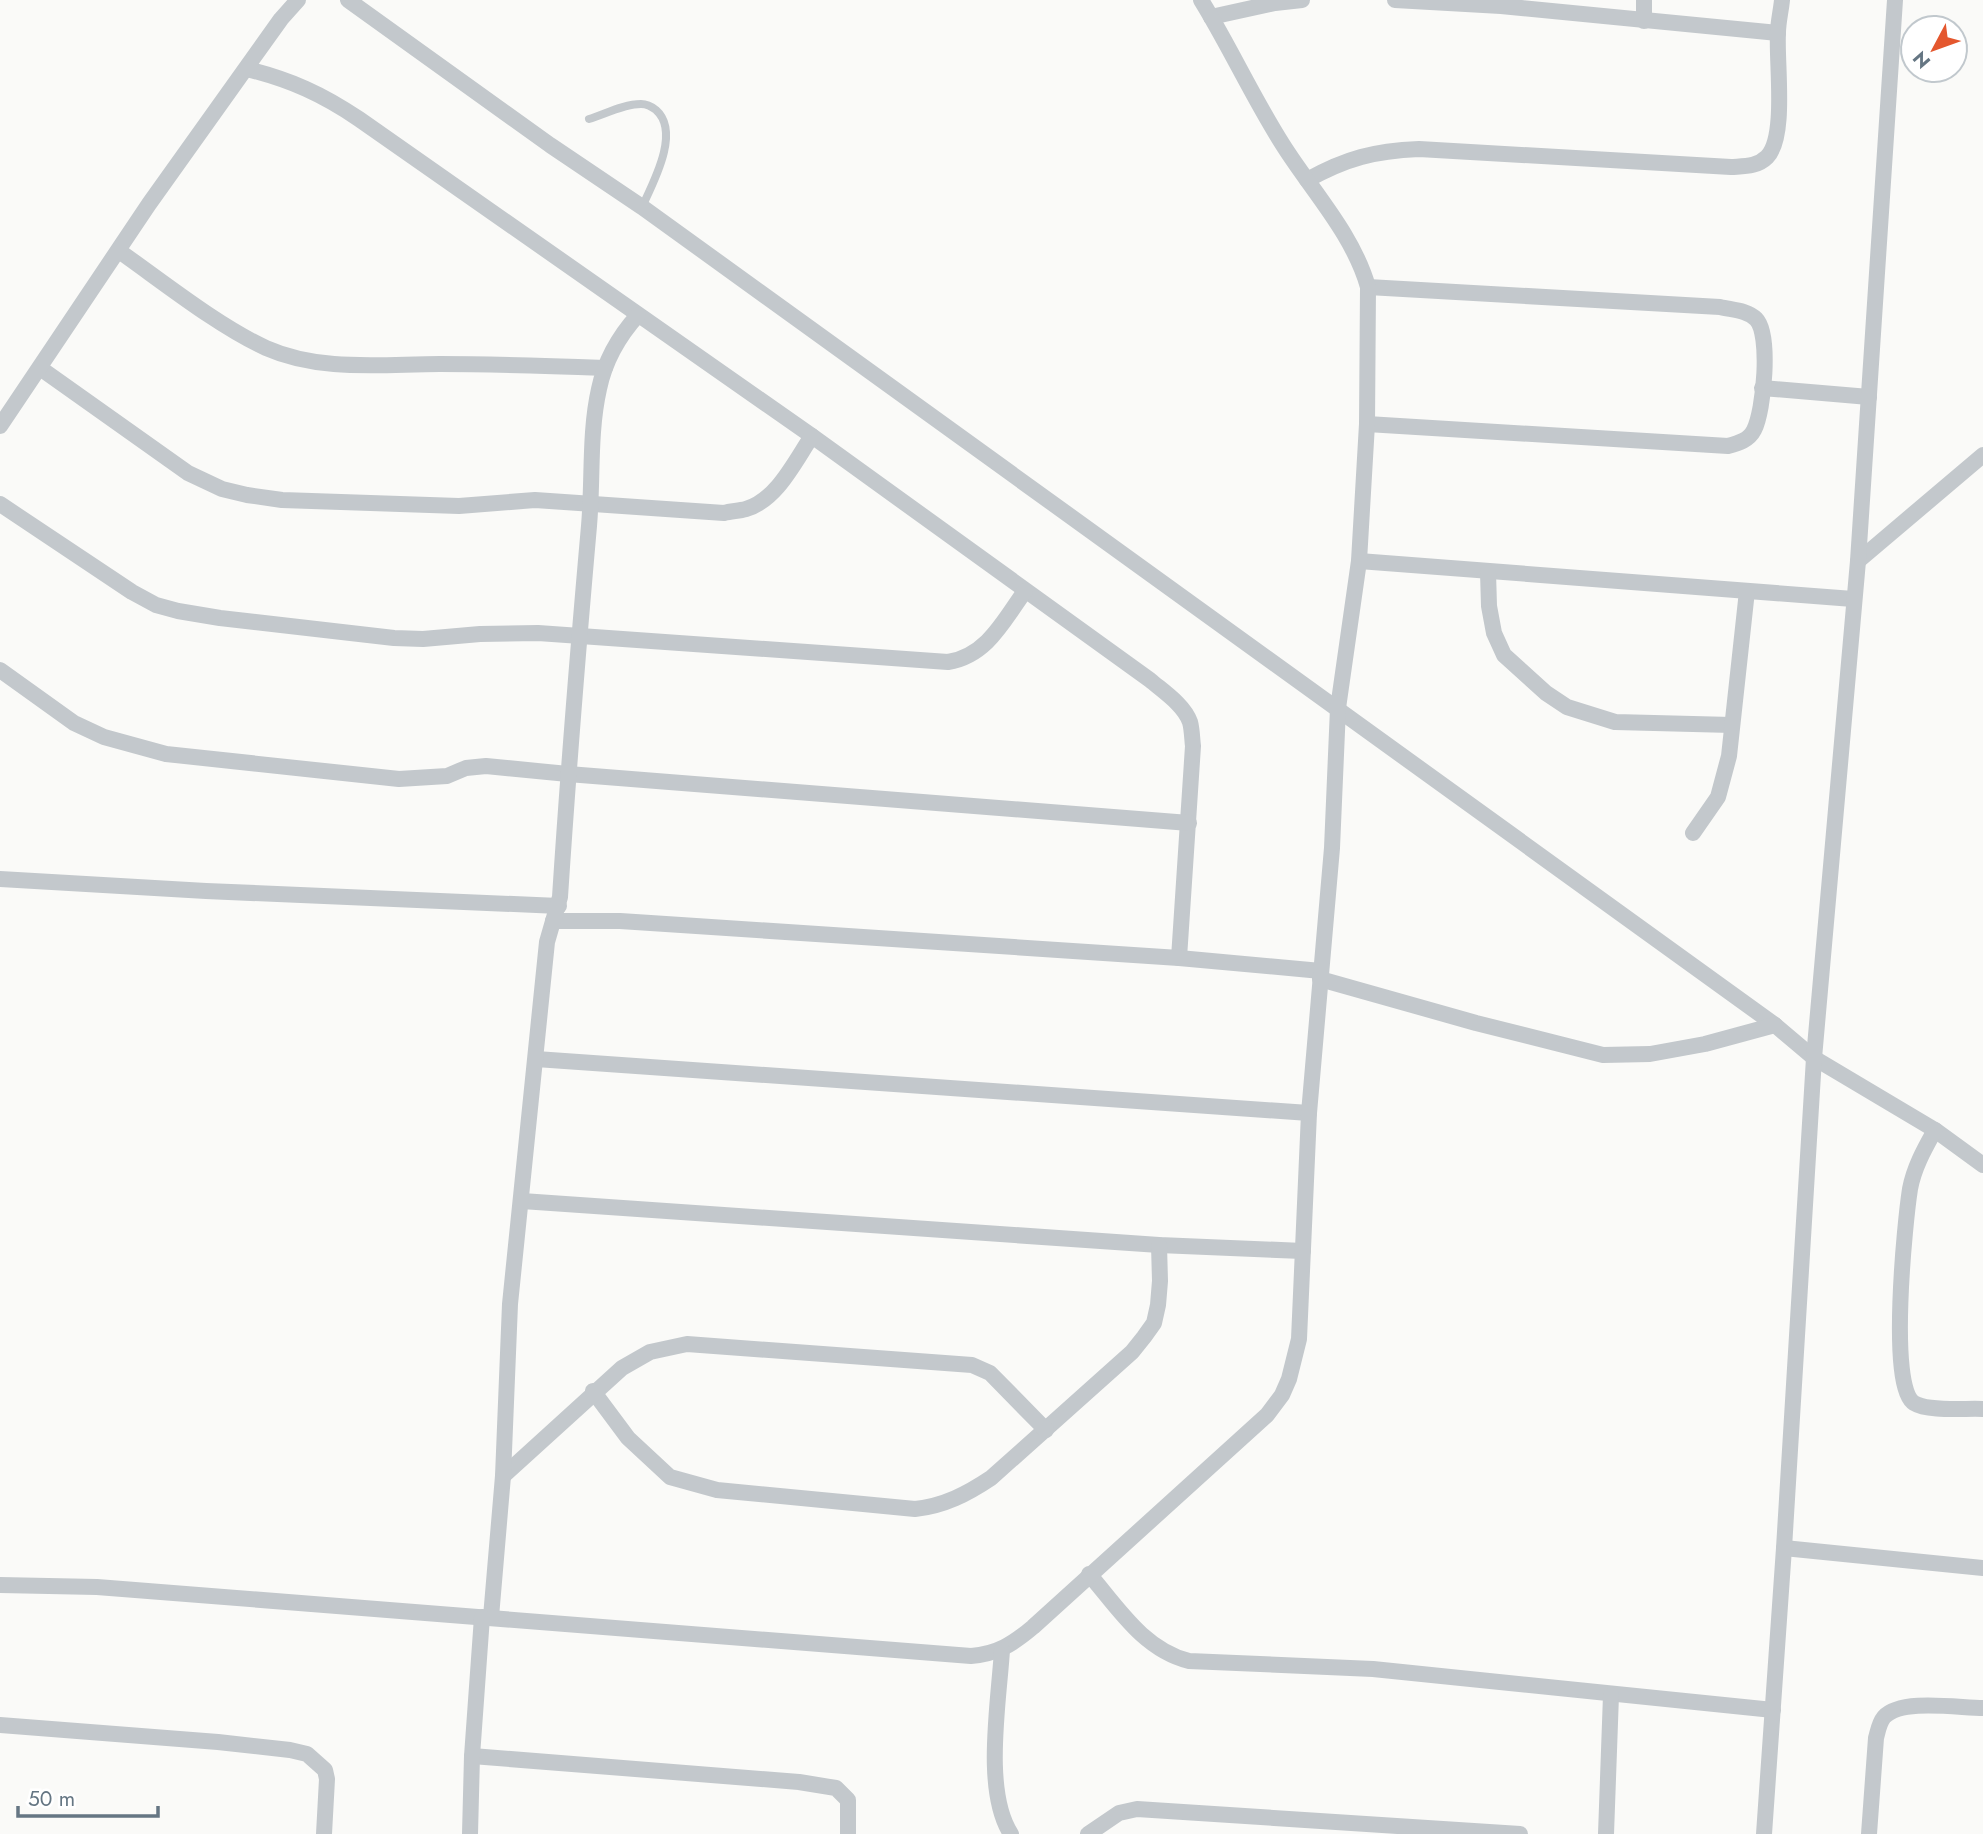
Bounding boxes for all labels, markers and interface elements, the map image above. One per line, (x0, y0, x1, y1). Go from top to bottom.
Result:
north arrow (1899, 14, 1969, 84)
text: N (1906, 45, 1937, 74)
scale bar (18, 1774, 158, 1818)
text: 50 m (28, 1784, 75, 1814)

